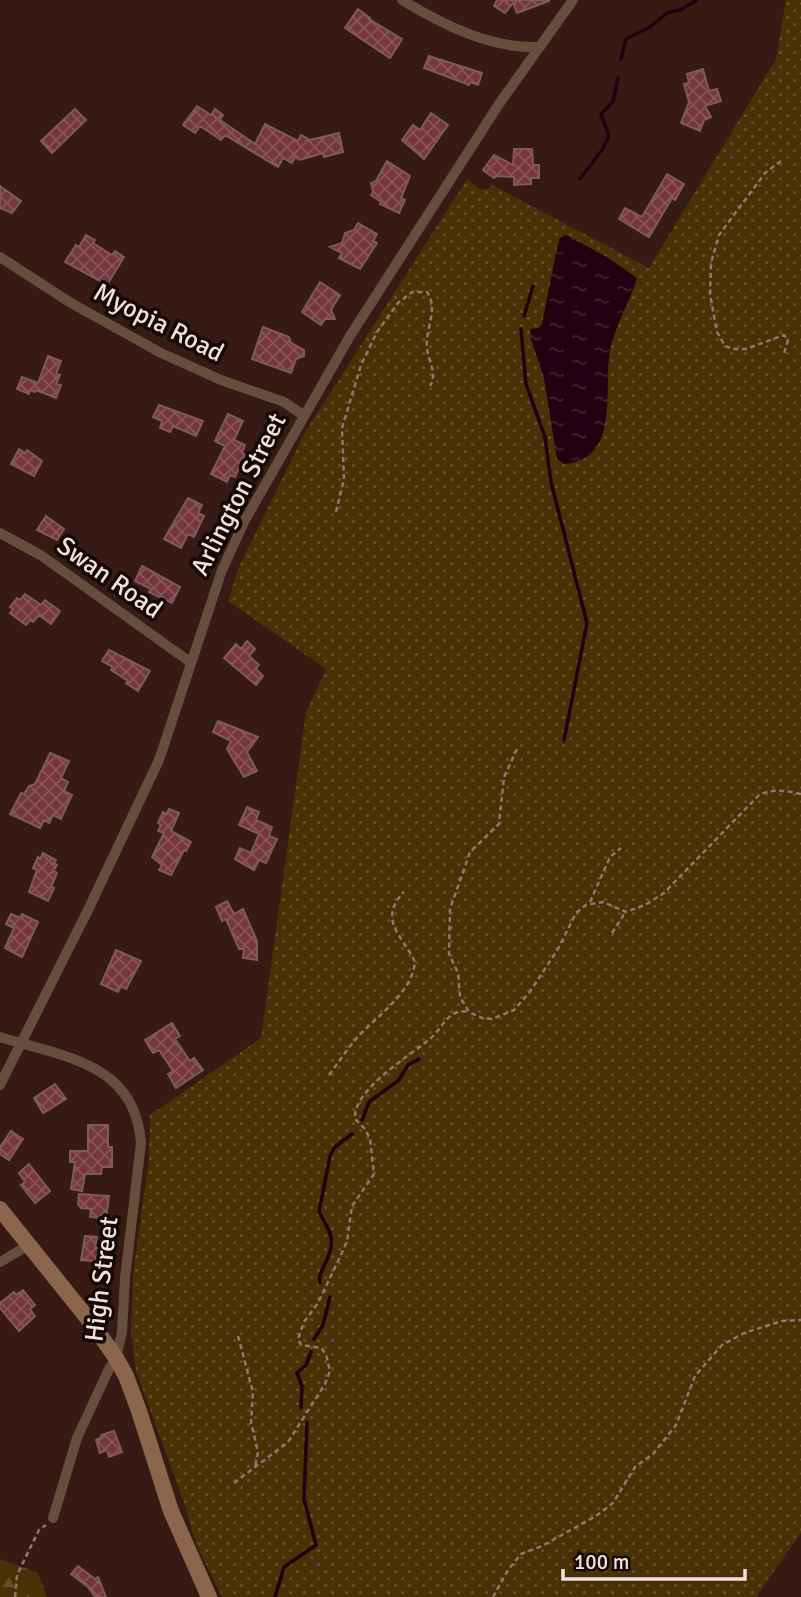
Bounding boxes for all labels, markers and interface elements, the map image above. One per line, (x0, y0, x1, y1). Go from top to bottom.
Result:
street label: Myopia Road (88, 276, 229, 369)
street label: Arlington Street (184, 408, 294, 581)
street label: Swan Road (51, 530, 168, 626)
street label: High Street (78, 1215, 126, 1344)
scale bar (563, 1538, 745, 1582)
text: 100 m (574, 1549, 629, 1575)

